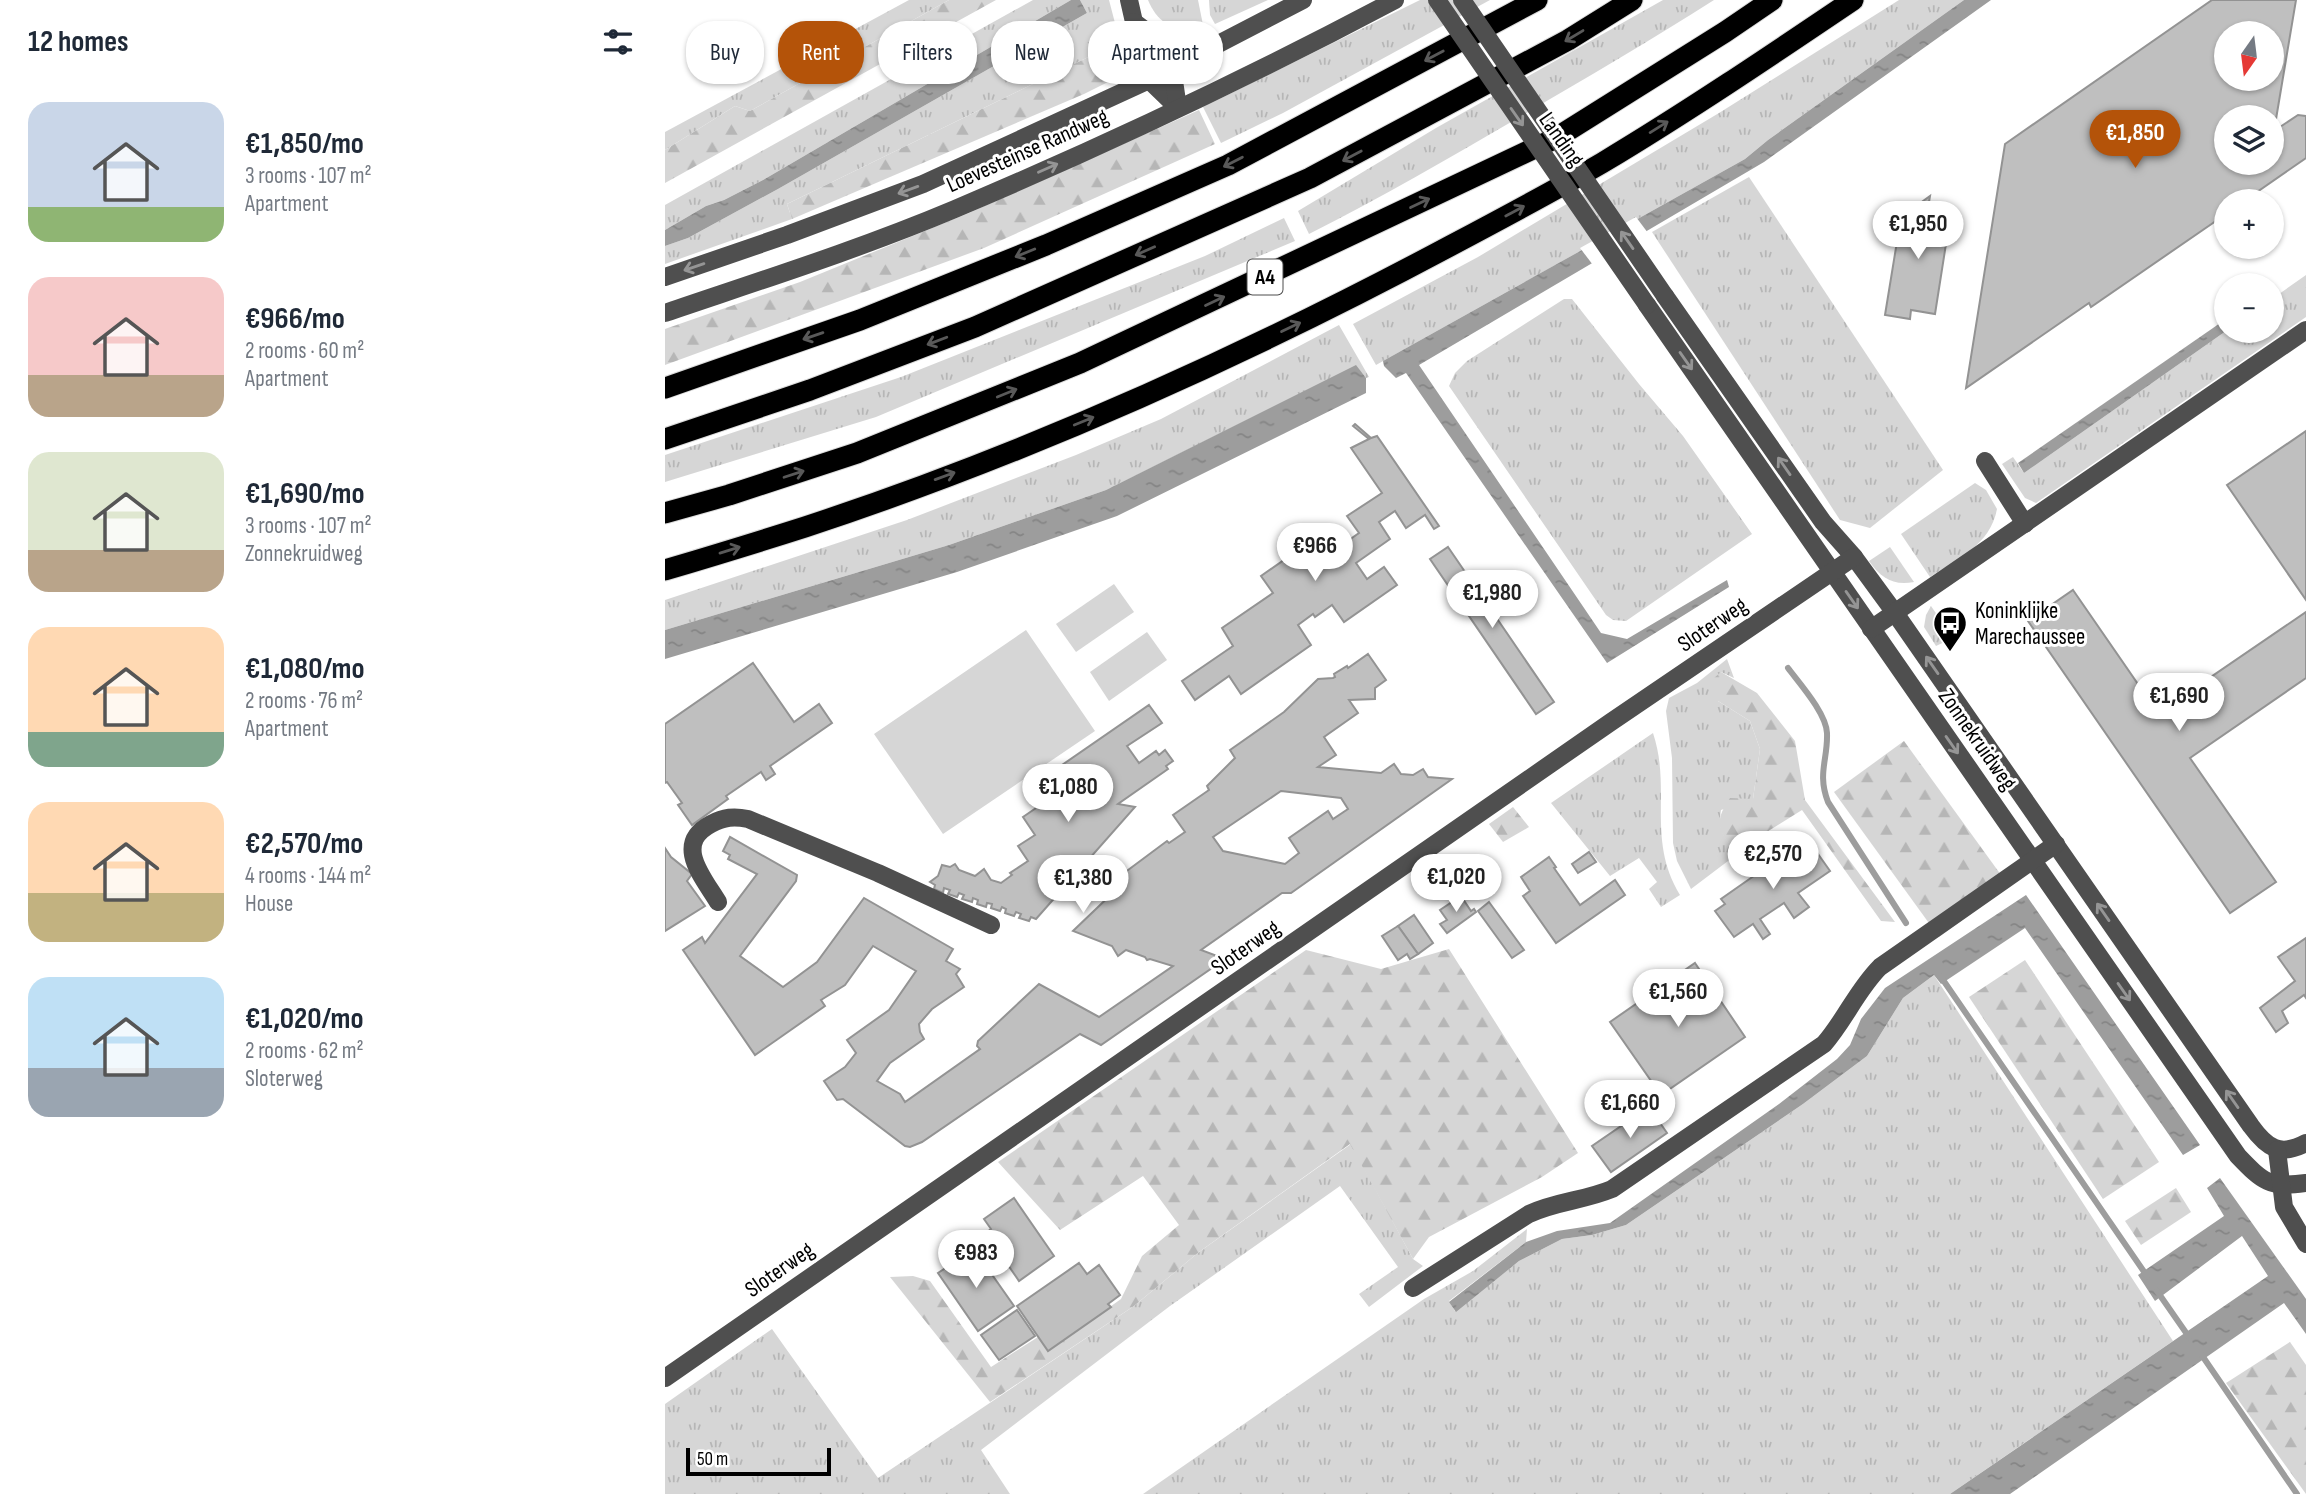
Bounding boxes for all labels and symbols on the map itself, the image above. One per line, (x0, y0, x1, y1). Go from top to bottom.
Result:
north arrow (2214, 21, 2284, 91)
one-way arrow (1564, 30, 1584, 44)
one-way arrow (1425, 49, 1445, 63)
street label: Loevesteinse Randweg (942, 103, 1113, 199)
one-way arrow (1510, 107, 1524, 126)
street label: Landing (1532, 107, 1590, 172)
pin: €1,850 (2078, 110, 2192, 170)
one-way arrow (1649, 120, 1669, 134)
one-way arrow (1342, 150, 1363, 163)
one-way arrow (1223, 155, 1244, 169)
one-way arrow (1036, 161, 1058, 174)
one-way arrow (898, 184, 920, 197)
one-way arrow (1409, 196, 1430, 209)
pin: €1,950 (1861, 202, 1975, 261)
one-way arrow (1504, 204, 1525, 218)
one-way arrow (1620, 230, 1634, 250)
one-way arrow (1135, 245, 1157, 258)
one-way arrow (1014, 248, 1036, 261)
road number: A4 (1247, 260, 1283, 294)
one-way arrow (684, 262, 706, 274)
one-way arrow (1204, 294, 1225, 307)
one-way arrow (1280, 319, 1301, 333)
one-way arrow (802, 330, 824, 343)
one-way arrow (926, 336, 948, 349)
one-way arrow (1679, 351, 1693, 370)
one-way arrow (995, 386, 1017, 399)
one-way arrow (1072, 413, 1094, 426)
one-way arrow (1777, 457, 1791, 476)
one-way arrow (783, 467, 805, 479)
one-way arrow (934, 469, 956, 481)
pin: €966 (1274, 524, 1356, 583)
one-way arrow (719, 543, 741, 556)
pin: €1,980 (1435, 570, 1549, 630)
one-way arrow (1845, 590, 1859, 609)
street label: Sloterweg (1672, 591, 1753, 658)
place label: Koninklijke Marechaussee (1975, 597, 2085, 651)
bus stop icon: Koninklijke Marechaussee (1931, 604, 1969, 653)
one-way arrow (1925, 656, 1939, 675)
pin: €1,690 (2122, 674, 2236, 733)
street label: Zonnekruidweg (1932, 683, 2022, 796)
one-way arrow (1945, 735, 1959, 754)
pin: €1,080 (1011, 764, 1125, 824)
pin: €2,570 (1716, 832, 1830, 891)
pin: €1,020 (1399, 855, 1513, 914)
pin: €1,380 (1026, 856, 1140, 915)
one-way arrow (2096, 903, 2110, 922)
street label: Sloterweg (1206, 914, 1286, 982)
pin: €1,560 (1621, 970, 1735, 1029)
one-way arrow (2117, 982, 2131, 1001)
pin: €1,660 (1573, 1080, 1687, 1140)
one-way arrow (2225, 1090, 2239, 1110)
pin: €983 (935, 1230, 1017, 1290)
street label: Sloterweg (740, 1236, 820, 1304)
scale bar (686, 1445, 831, 1477)

